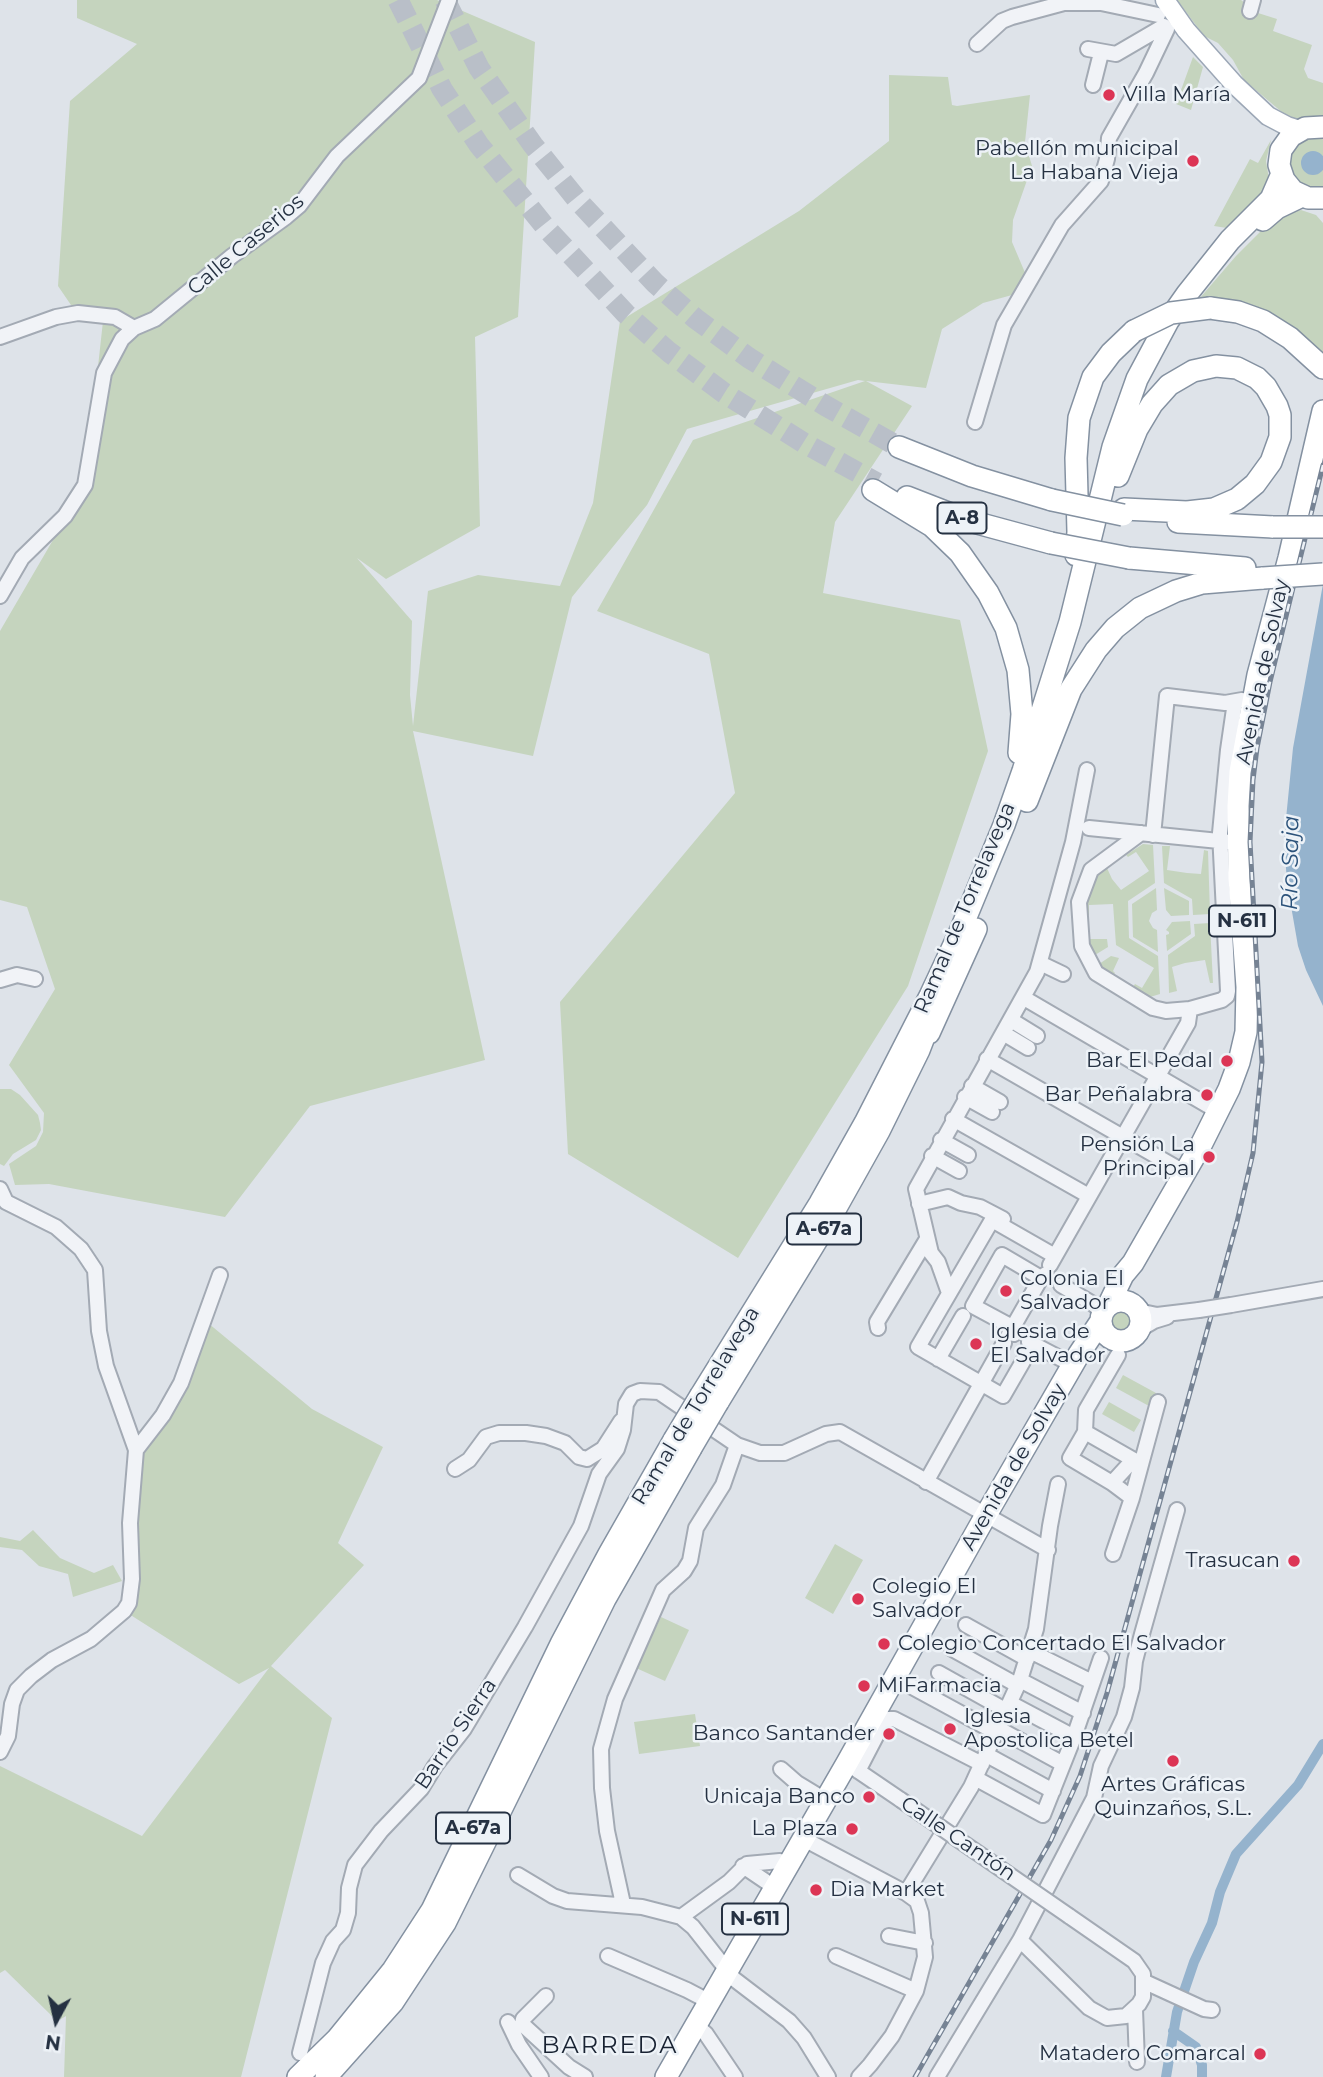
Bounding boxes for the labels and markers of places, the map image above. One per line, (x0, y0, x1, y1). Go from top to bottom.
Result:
place label: Villa María (1123, 82, 1231, 108)
marker: Villa María (1101, 87, 1117, 103)
place label: Pabellón municipal La Habana Vieja (975, 136, 1179, 186)
marker: Pabellón municipal La Habana Vieja (1185, 153, 1201, 169)
place label: Bar El Pedal (1086, 1048, 1213, 1074)
marker: Bar El Pedal (1219, 1053, 1235, 1069)
place label: Bar Peñalabra (1045, 1082, 1193, 1108)
marker: Bar Peñalabra (1199, 1087, 1215, 1103)
place label: Pensión La Principal (1080, 1132, 1195, 1182)
marker: Pensión La Principal (1201, 1149, 1217, 1165)
place label: Colonia El Salvador (1020, 1266, 1124, 1316)
marker: Colonia El Salvador (998, 1283, 1014, 1299)
place label: Iglesia de El Salvador (990, 1319, 1105, 1369)
marker: Iglesia de El Salvador (968, 1336, 984, 1352)
place label: Trasucan (1186, 1548, 1280, 1574)
marker: Trasucan (1286, 1553, 1302, 1569)
place label: Colegio El Salvador (872, 1574, 976, 1624)
marker: Colegio El Salvador (850, 1591, 866, 1607)
place label: Colegio Concertado El Salvador (898, 1631, 1226, 1657)
marker: Colegio Concertado El Salvador (876, 1636, 892, 1652)
place label: MiFarmacia (878, 1673, 1002, 1699)
marker: MiFarmacia (856, 1678, 872, 1694)
place label: Iglesia Apostolica Betel (964, 1704, 1134, 1754)
place label: Banco Santander (693, 1721, 875, 1747)
marker: Iglesia Apostolica Betel (942, 1721, 958, 1737)
marker: Banco Santander (881, 1726, 897, 1742)
marker: Artes Gráficas Quinzaños, S.L. (1165, 1753, 1181, 1769)
place label: Artes Gráficas Quinzaños, S.L. (1094, 1772, 1252, 1822)
place label: Unicaja Banco (703, 1784, 855, 1810)
marker: Unicaja Banco (861, 1789, 877, 1805)
place label: La Plaza (752, 1816, 838, 1842)
marker: La Plaza (844, 1821, 860, 1837)
place label: Dia Market (830, 1877, 945, 1903)
marker: Dia Market (808, 1882, 824, 1898)
place label: Matadero Comarcal (1039, 2041, 1246, 2067)
marker: Matadero Comarcal (1252, 2046, 1268, 2062)

